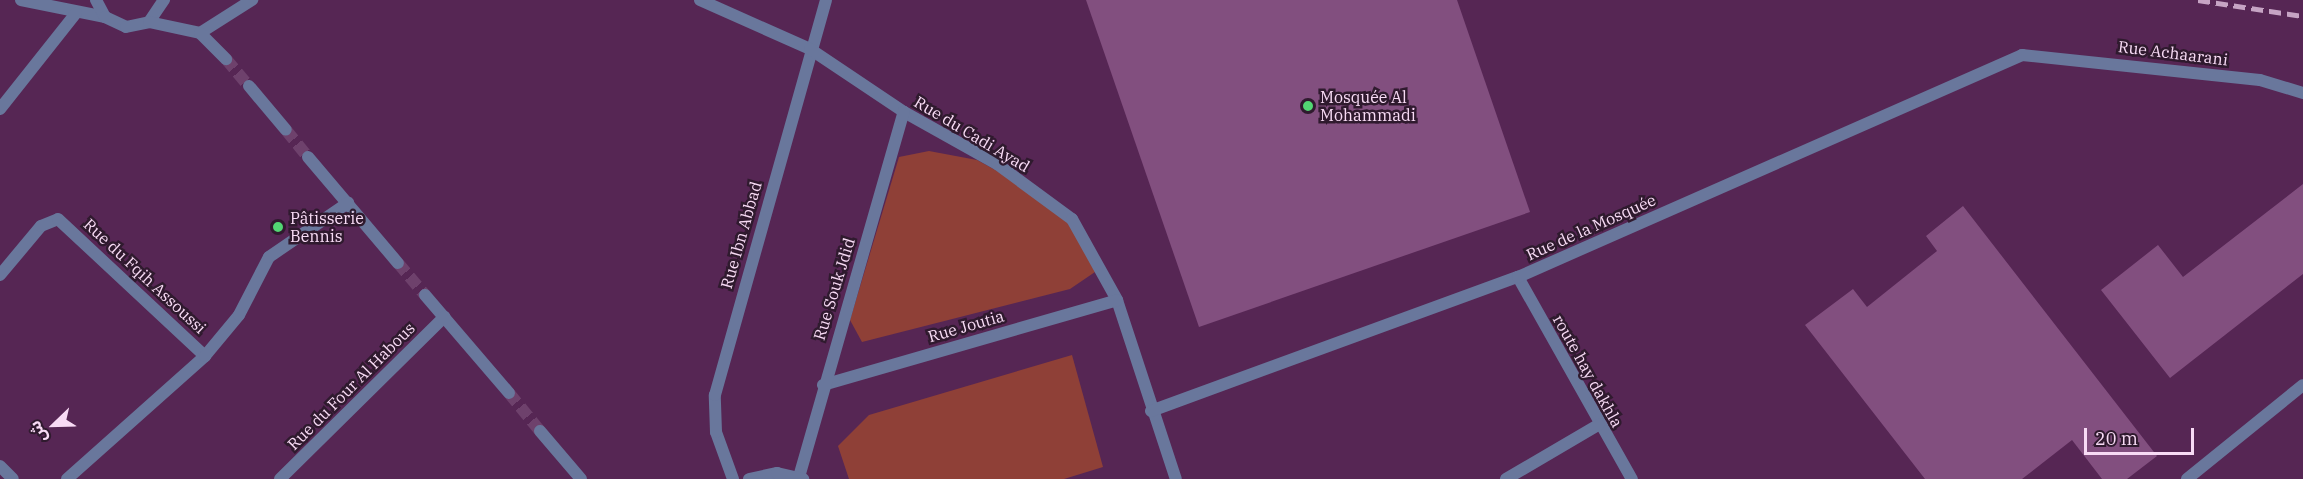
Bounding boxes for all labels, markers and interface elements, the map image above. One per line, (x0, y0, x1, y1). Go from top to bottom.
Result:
street label: Rue Achaarani (2117, 37, 2229, 69)
place label: Mosquée Al Mohammadi (1320, 87, 1416, 125)
street label: Rue du Cadi Ayad (911, 92, 1033, 176)
marker: Mosquée Al Mohammadi (1301, 99, 1315, 113)
street label: Rue Ibn Abbad (717, 179, 765, 291)
street label: Rue de la Mosquée (1523, 190, 1659, 264)
place label: Pâtisserie Bennis (290, 208, 364, 246)
street label: Rue du Fqih Assoussi (80, 214, 210, 338)
marker: Pâtisserie Bennis (271, 220, 285, 234)
street label: Rue Souk Jdid (809, 236, 859, 342)
street label: Rue Joutia (926, 306, 1006, 346)
street label: route hay dakhla (1549, 311, 1627, 431)
street label: Rue du Four Al Habous (283, 318, 419, 454)
north arrow (24, 395, 84, 455)
scale bar (2087, 416, 2196, 454)
text: ش (24, 418, 51, 446)
text: 20 m (2095, 427, 2138, 450)

